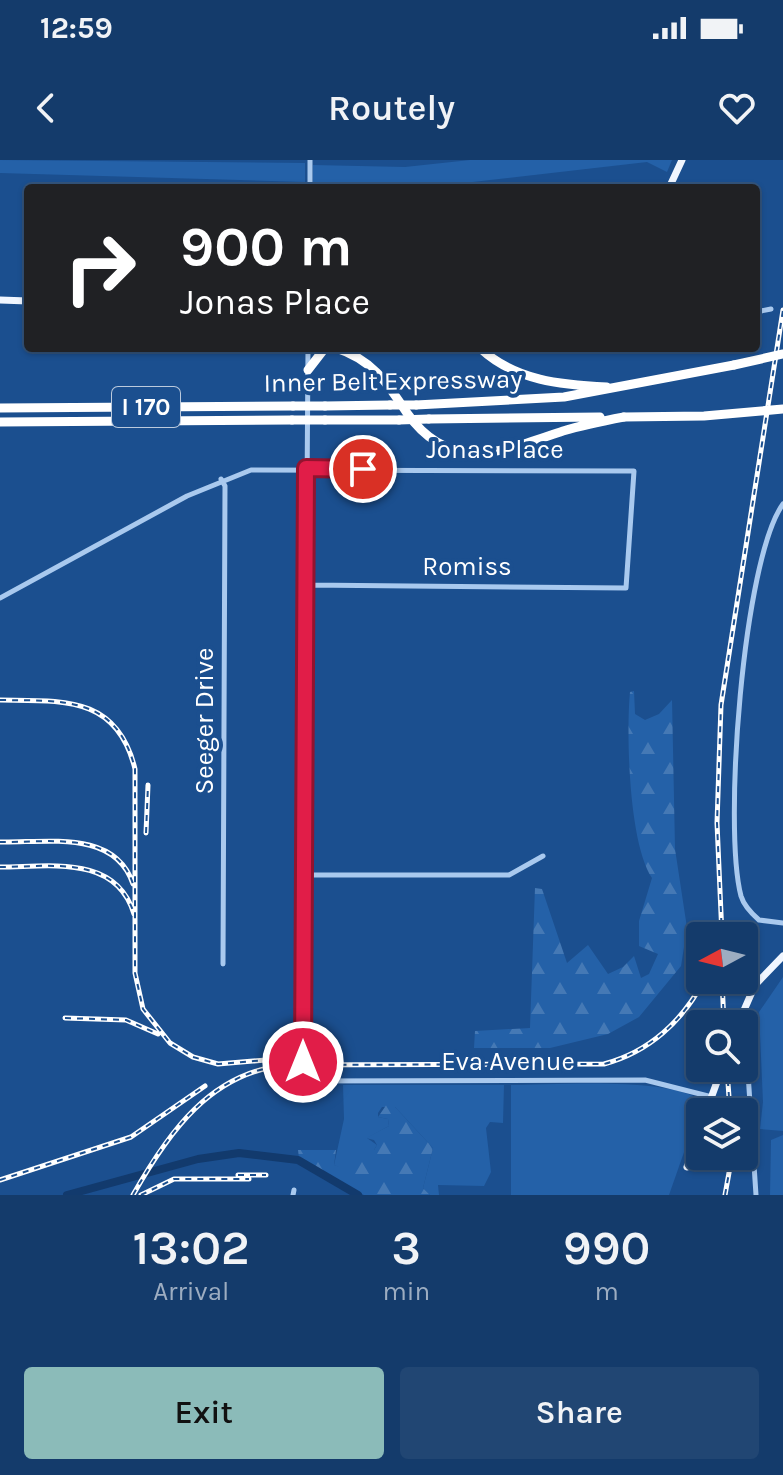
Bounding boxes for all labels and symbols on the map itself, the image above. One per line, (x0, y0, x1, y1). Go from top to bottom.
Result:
street label: Inner Belt Expressway (263, 363, 523, 399)
road number: I 170 (112, 387, 180, 427)
street label: Jonas Place (426, 434, 564, 465)
pin (329, 435, 397, 503)
street label: Romiss (422, 551, 512, 582)
street label: Seeger Drive (189, 648, 220, 794)
north arrow (686, 922, 758, 994)
position arrow (261, 1020, 345, 1104)
street label: Eva Avenue (441, 1046, 575, 1077)

